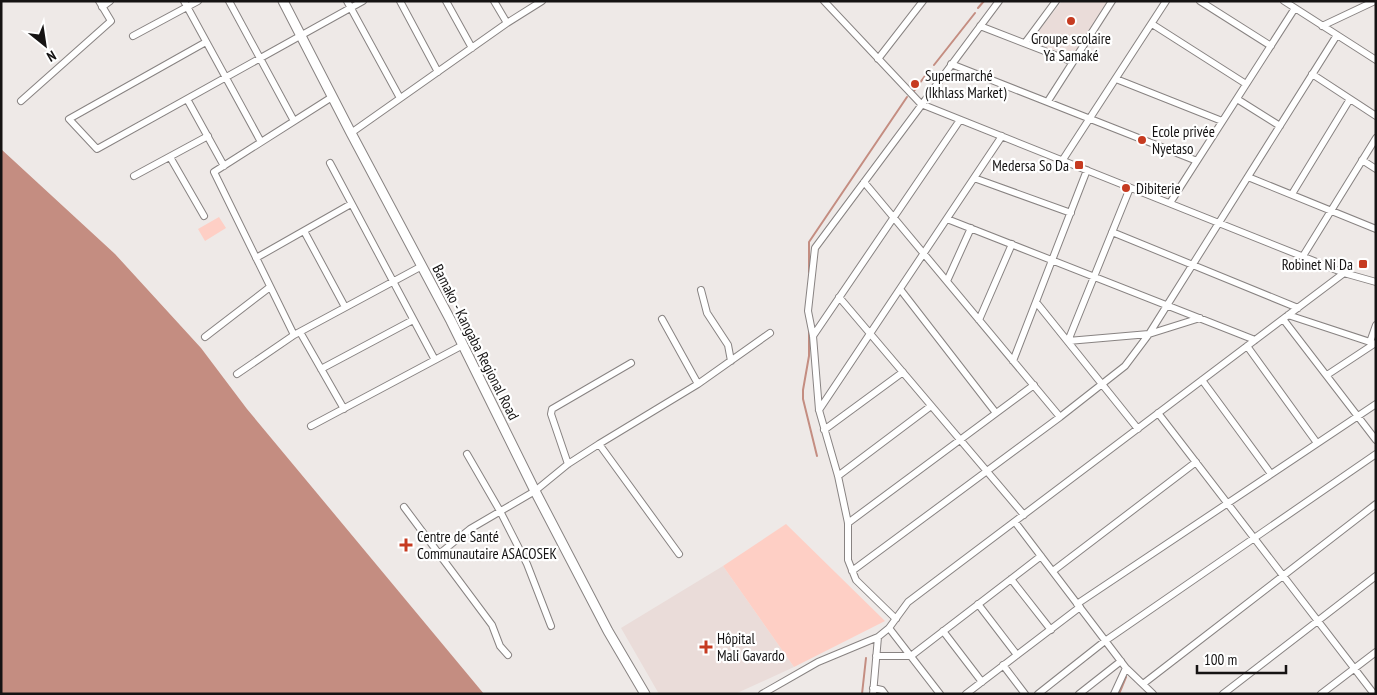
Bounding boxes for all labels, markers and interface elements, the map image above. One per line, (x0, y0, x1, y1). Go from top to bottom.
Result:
marker: Groupe scolaire Ya Samaké (1065, 15, 1077, 27)
north arrow (20, 20, 70, 70)
place label: Groupe scolaire Ya Samaké (1031, 29, 1111, 65)
text: N (44, 47, 59, 66)
place label: Supermarché (Ikhlass Market) (925, 66, 1007, 102)
marker: Supermarché (Ikhlass Market) (909, 78, 921, 90)
place label: Ecole privée Nyetaso (1152, 122, 1215, 158)
marker: Ecole privée Nyetaso (1136, 134, 1148, 146)
place label: Medersa So Da (992, 156, 1069, 175)
marker: Medersa So Da (1073, 159, 1085, 171)
place label: Dibiterie (1136, 179, 1181, 198)
marker: Dibiterie (1120, 182, 1132, 194)
place label: Robinet Ni Da (1282, 255, 1353, 274)
marker: Robinet Ni Da (1357, 258, 1369, 270)
street label: Bamako - Kangaba Regional Road (428, 261, 524, 423)
place label: Centre de Santé Communautaire ASACOSEK (417, 527, 557, 563)
marker: Centre de Santé Communautaire ASACOSEK (399, 538, 413, 552)
place label: Hôpital Mali Gavardo (717, 629, 785, 665)
marker: Hôpital Mali Gavardo (699, 640, 713, 654)
scale bar (1197, 642, 1286, 674)
text: 100 m (1204, 650, 1237, 669)

